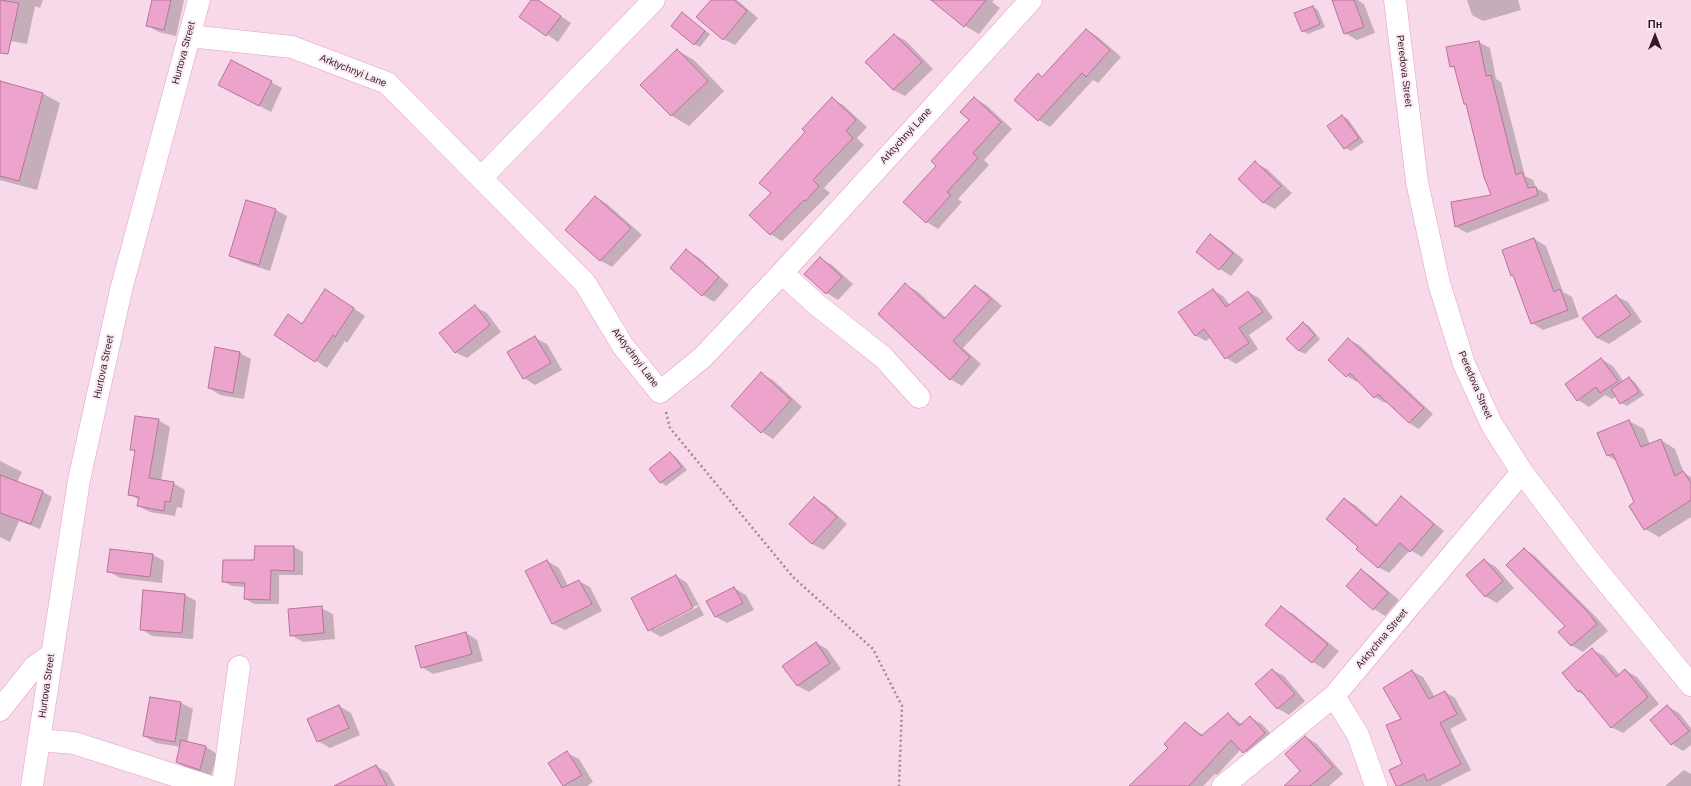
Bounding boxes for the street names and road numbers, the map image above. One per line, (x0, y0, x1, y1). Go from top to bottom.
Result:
street label: Hurtova Street (170, 20, 198, 86)
street label: Peredova Street (1394, 34, 1414, 108)
street label: Arktychnyi Lane (318, 52, 388, 90)
street label: Arktychnyi Lane (878, 106, 934, 166)
street label: Arktychnyi Lane (609, 326, 661, 390)
street label: Hurtova Street (91, 334, 117, 400)
street label: Peredova Street (1455, 349, 1495, 421)
street label: Arktychna Street (1354, 607, 1410, 671)
street label: Hurtova Street (37, 653, 57, 719)

